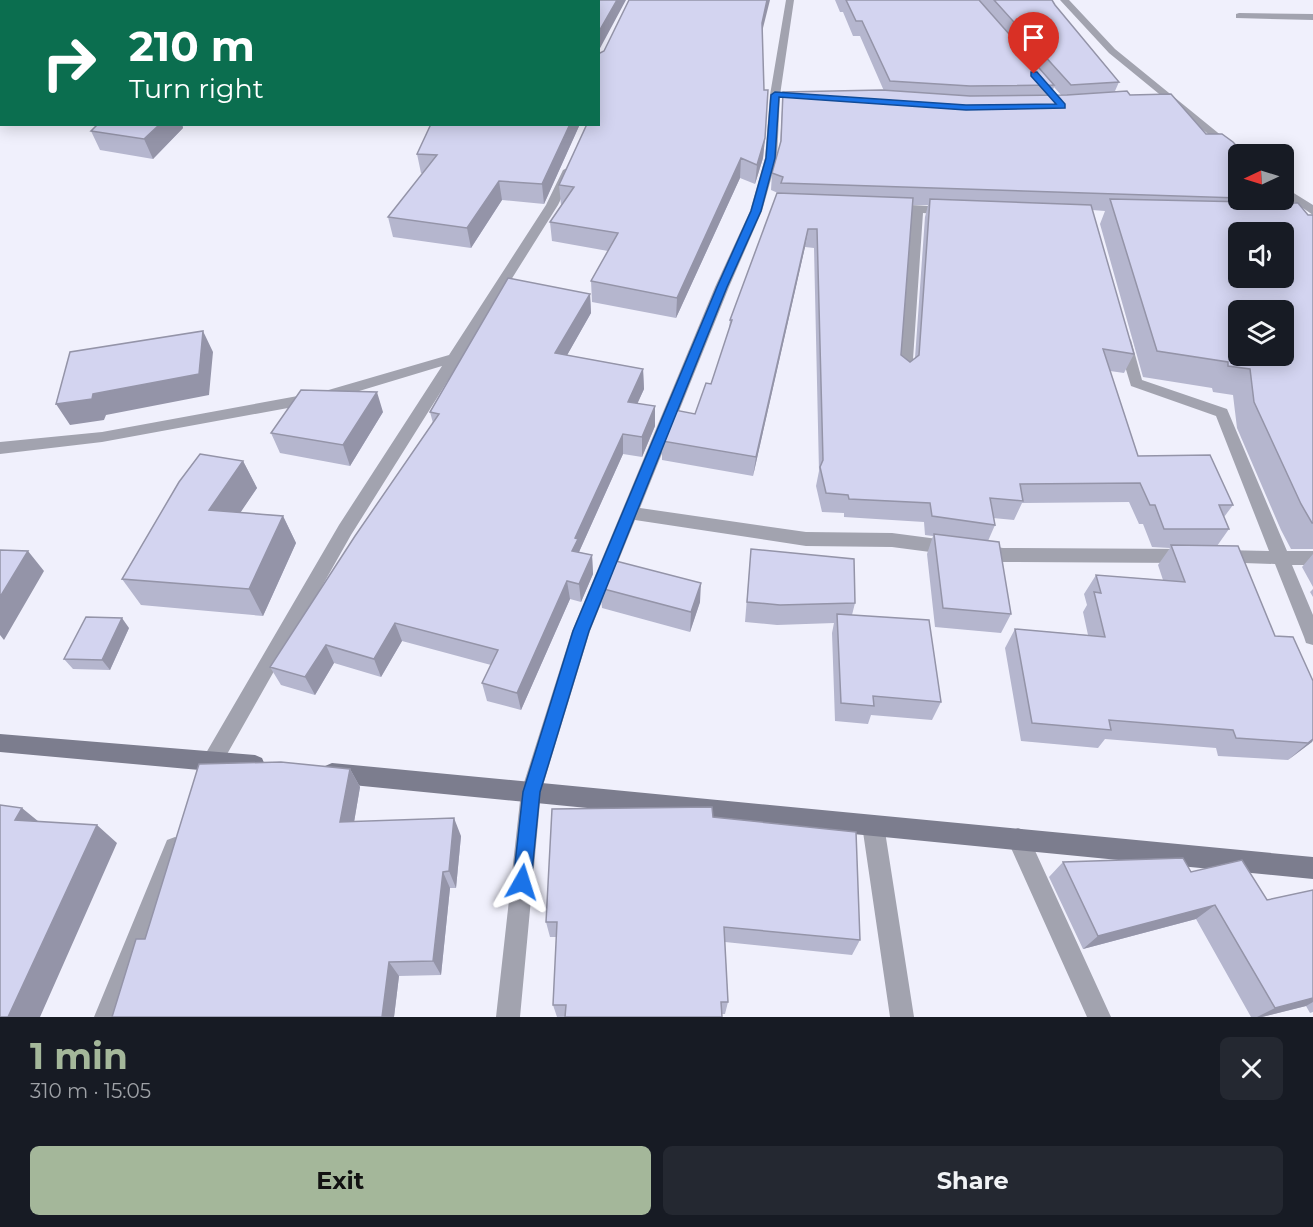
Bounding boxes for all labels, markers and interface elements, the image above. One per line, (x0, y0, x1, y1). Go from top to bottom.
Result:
pin (1008, 12, 1059, 74)
text: 210 m (129, 20, 255, 72)
icon: arrive (1017, 21, 1050, 54)
icon: right (30, 24, 108, 102)
text: Turn right (129, 72, 264, 105)
north arrow (1228, 144, 1294, 210)
map controls (1228, 144, 1294, 366)
button: sound (1228, 222, 1294, 288)
button: layers (1228, 300, 1294, 366)
position arrow (490, 850, 554, 914)
text: 1 min (30, 1034, 128, 1078)
button: close (1220, 1037, 1283, 1100)
text: 310 m · 15:05 (30, 1079, 151, 1103)
button: Exit (30, 1146, 651, 1215)
button: Share (663, 1146, 1283, 1215)

